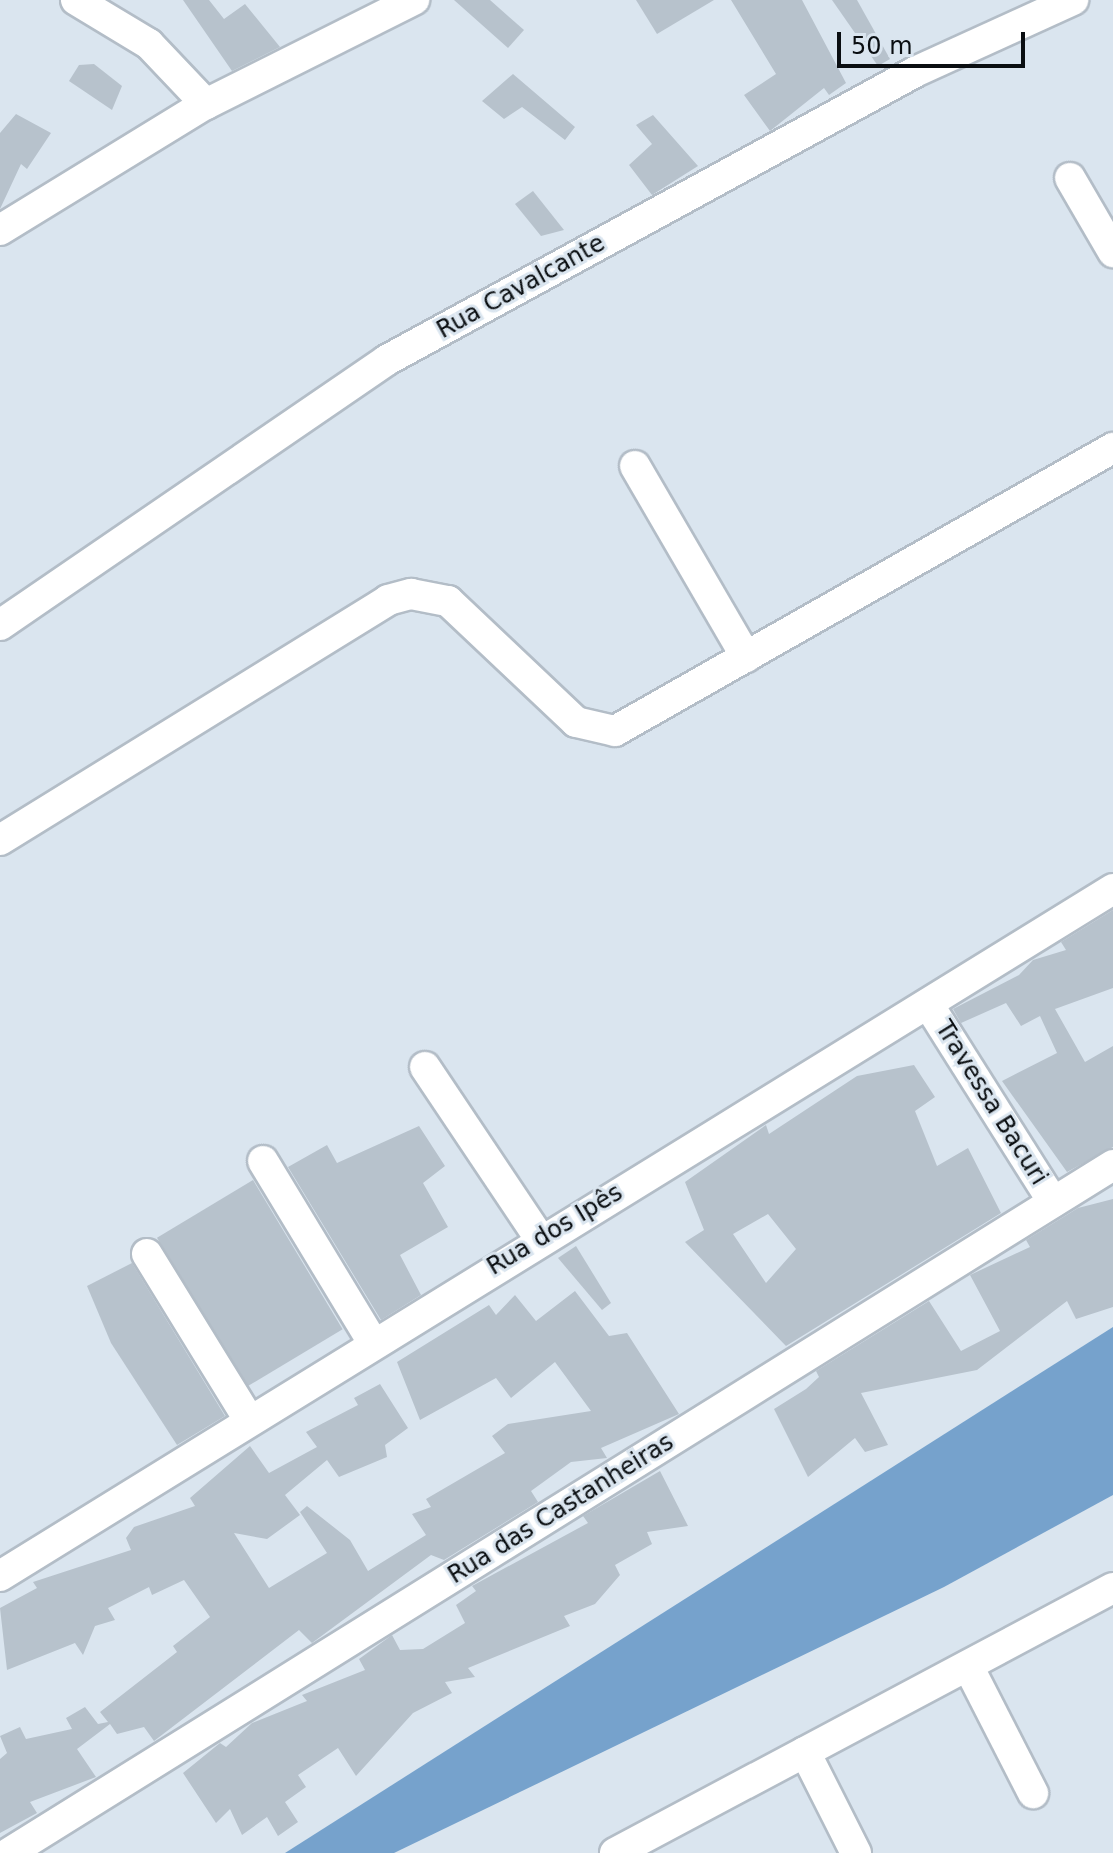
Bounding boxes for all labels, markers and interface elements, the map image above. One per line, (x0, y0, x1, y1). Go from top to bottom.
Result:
scale bar (841, 16, 1029, 66)
text: 50 m (851, 32, 913, 60)
street label: Rua Cavalcante (432, 229, 610, 345)
street label: Travessa Bacuri (929, 1016, 1053, 1190)
street label: Rua dos Ipês (482, 1178, 628, 1282)
street label: Rua das Castanheiras (443, 1428, 679, 1590)

